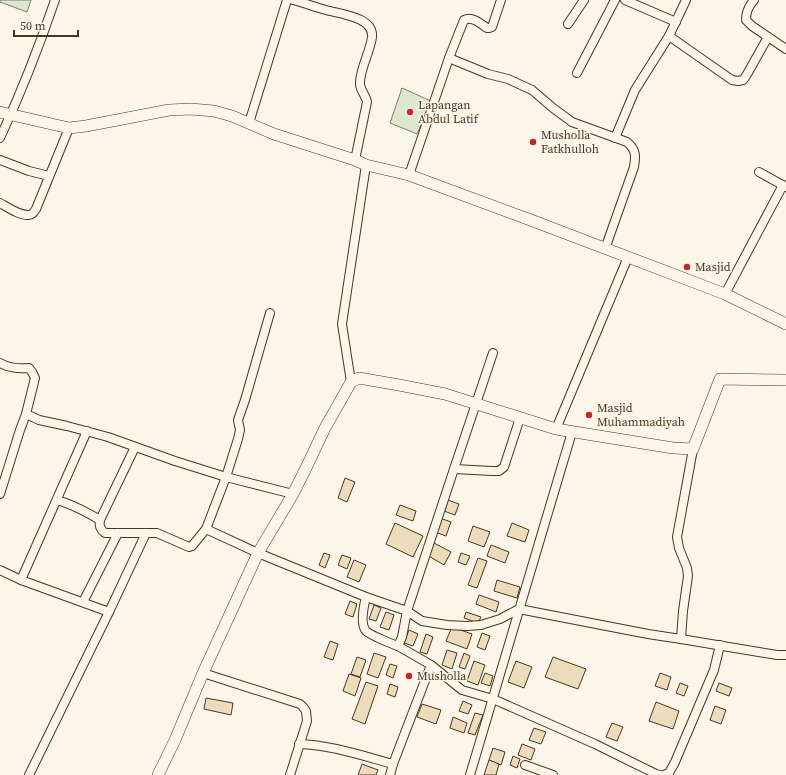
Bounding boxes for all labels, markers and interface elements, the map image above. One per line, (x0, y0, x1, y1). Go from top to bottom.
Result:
scale bar (14, 12, 78, 38)
text: 50 m (20, 18, 46, 34)
place label: Lapangan Abdul Latif (418, 97, 480, 127)
marker: Lapangan Abdul Latif (405, 107, 415, 117)
place label: Musholla Fatkhulloh (541, 127, 599, 157)
marker: Musholla Fatkhulloh (528, 137, 538, 147)
place label: Masjid (695, 259, 731, 275)
marker: Masjid (682, 262, 692, 272)
place label: Masjid Muhammadiyah (597, 400, 685, 430)
marker: Masjid Muhammadiyah (584, 410, 594, 420)
place label: Musholla (417, 668, 467, 684)
marker: Musholla (404, 671, 414, 681)

